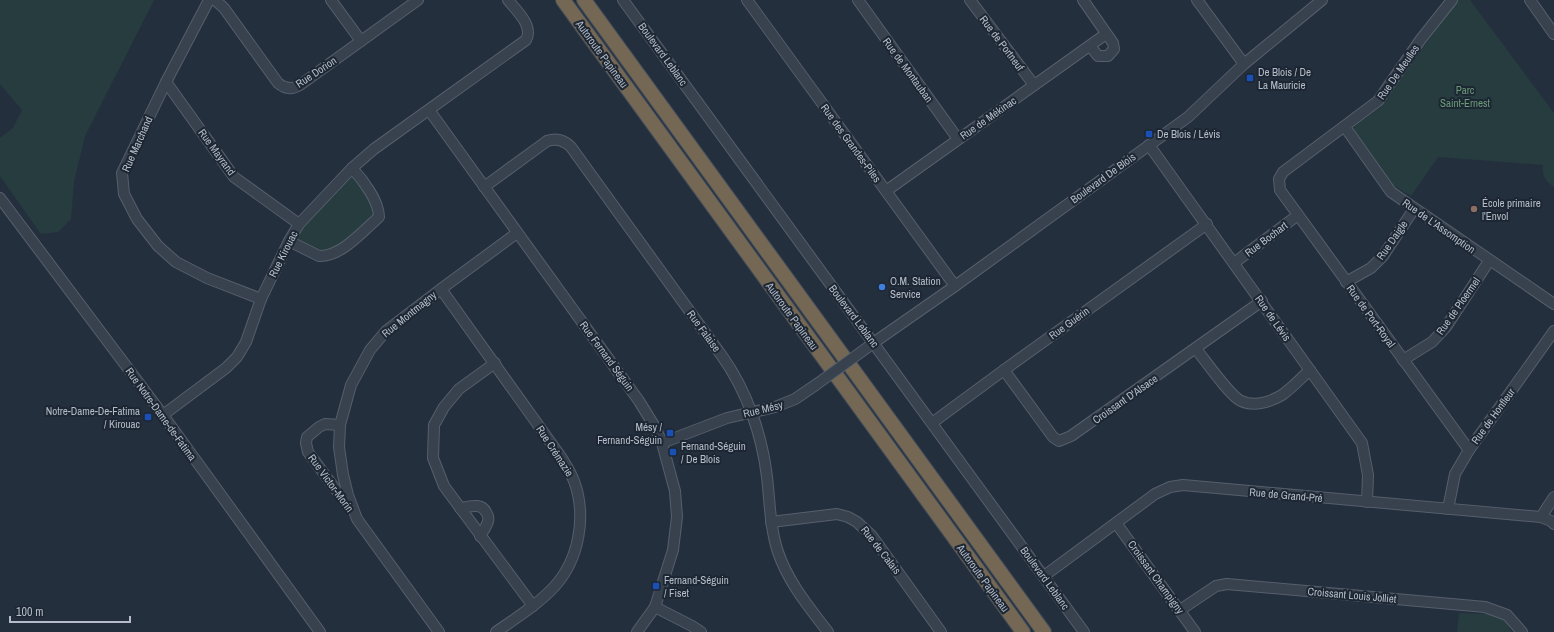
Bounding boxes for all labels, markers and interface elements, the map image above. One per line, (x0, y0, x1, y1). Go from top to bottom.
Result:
street label: Rue de Portneuf (977, 13, 1028, 74)
street label: Autoroute Papineau (572, 17, 631, 91)
street label: Boulevard Leblanc (635, 20, 691, 89)
street label: Rue de Montauban (880, 35, 936, 105)
street label: Rue De Meulles (1374, 41, 1422, 102)
street label: Rue Dorion (293, 53, 339, 91)
place label: De Blois / De La Mauricie (1258, 65, 1311, 92)
marker: De Blois / De La Mauricie (1245, 73, 1255, 83)
park label: Parc Saint-Ernest (1440, 83, 1491, 110)
street label: Rue de Mékinac (957, 93, 1019, 143)
street label: Rue des Grandes-Piles (818, 101, 885, 185)
street label: Rue Marchand (119, 114, 155, 174)
street label: Rue Mayrand (195, 126, 239, 178)
place label: De Blois / Lévis (1157, 127, 1221, 141)
marker: De Blois / Lévis (1144, 129, 1154, 139)
street label: Boulevard De Blois (1068, 149, 1139, 206)
street label: Rue de L'Assomption (1400, 196, 1478, 256)
place label: École primaire l'Envol (1482, 196, 1541, 223)
marker: École primaire l'Envol (1469, 204, 1479, 214)
street label: Rue Bochart (1242, 218, 1291, 260)
street label: Rue Daigle (1373, 218, 1411, 262)
street label: Rue Kirouac (265, 228, 301, 280)
place label: O.M. Station Service (890, 274, 941, 301)
street label: Rue de Ploermel (1433, 274, 1483, 338)
street label: Autoroute Papineau (762, 279, 821, 353)
street label: Boulevard Leblanc (826, 282, 882, 350)
marker: O.M. Station Service (877, 282, 887, 292)
street label: Rue de Port-Royal (1344, 282, 1398, 350)
street label: Rue Montmagny (379, 287, 439, 340)
street label: Rue de Lévis (1252, 292, 1294, 344)
street label: Rue Guérin (1046, 304, 1092, 342)
street label: Rue Falaise (684, 307, 724, 355)
street label: Rue Fernand Séguin (577, 318, 637, 394)
street label: Rue Notre-Dame-de-Fatima (122, 365, 200, 463)
street label: Croissant D'Alsace (1090, 371, 1160, 427)
street label: Rue de Honfleur (1468, 385, 1518, 447)
street label: Rue Mésy (742, 397, 785, 421)
place label: Notre-Dame-De-Fatima / Kirouac (46, 404, 140, 431)
marker: Notre-Dame-De-Fatima / Kirouac (143, 412, 153, 422)
place label: Mésy / Fernand-Séguin (597, 420, 662, 447)
street label: Rue Crémazie (533, 423, 577, 479)
marker: Mésy / Fernand-Séguin (665, 428, 675, 438)
place label: Fernand-Séguin / De Blois (681, 439, 746, 466)
marker: Fernand-Séguin / De Blois (668, 447, 678, 457)
street label: Rue Victor-Morin (305, 451, 357, 515)
street label: Rue de Grand-Pré (1249, 485, 1323, 505)
street label: Rue de Calais (858, 523, 904, 577)
street label: Croissant Champigny (1125, 538, 1188, 617)
street label: Autoroute Papineau (953, 541, 1012, 615)
street label: Boulevard Leblanc (1017, 544, 1073, 613)
place label: Fernand-Séguin / Fiset (664, 573, 729, 600)
marker: Fernand-Séguin / Fiset (651, 581, 661, 591)
street label: Croissant Louis Jolliet (1307, 584, 1398, 606)
scale bar (10, 598, 130, 624)
text: 100 m (16, 604, 43, 620)

